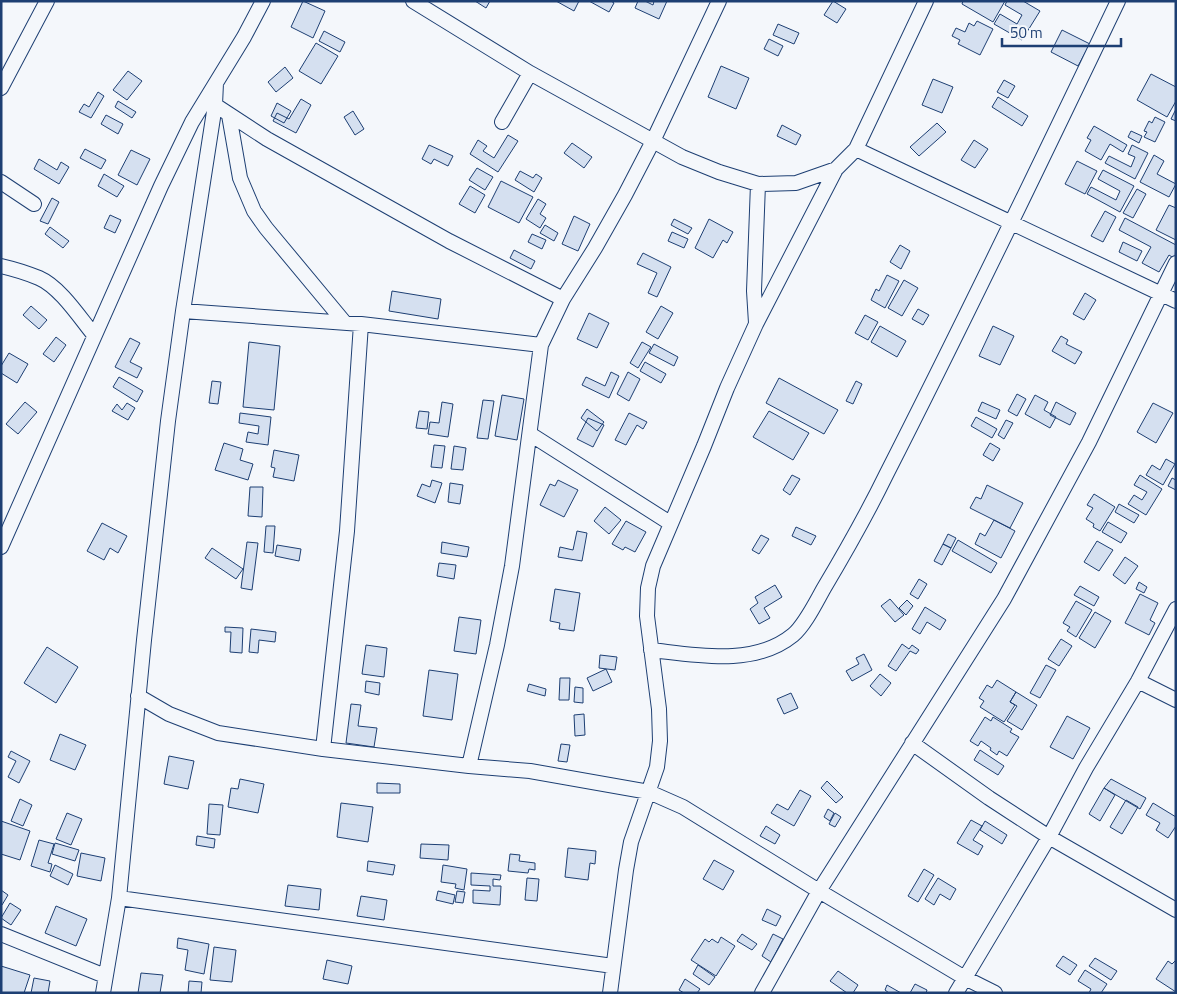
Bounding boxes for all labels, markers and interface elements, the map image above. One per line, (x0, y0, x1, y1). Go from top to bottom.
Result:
scale bar (1002, 15, 1121, 47)
text: 50 m (1010, 21, 1043, 44)

